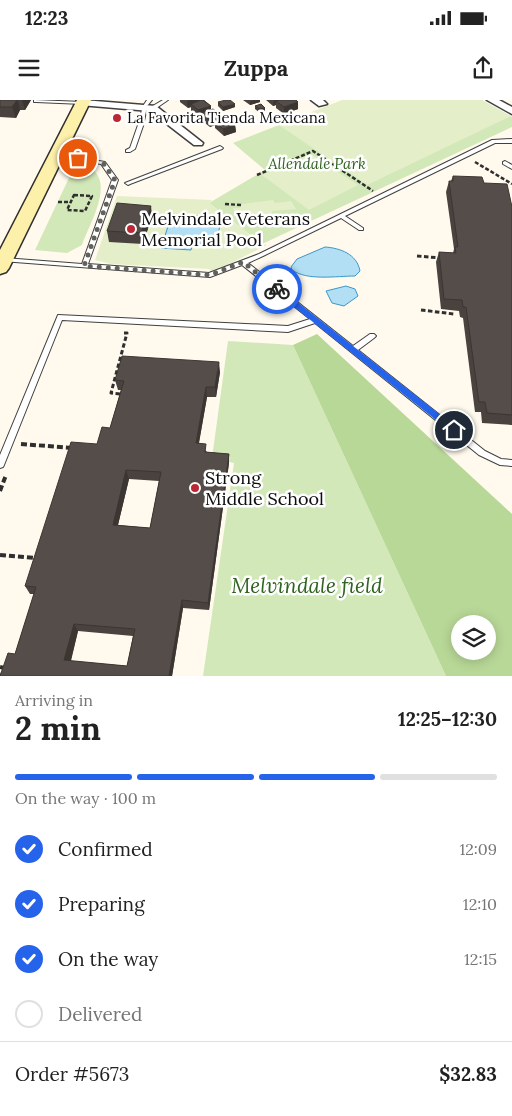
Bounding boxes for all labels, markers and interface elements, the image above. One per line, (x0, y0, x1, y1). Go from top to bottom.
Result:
text: 12:23 (25, 6, 68, 30)
icon: menu (15, 54, 43, 82)
text: Zuppa (224, 54, 288, 82)
icon: share (469, 54, 497, 82)
place label: La Favorita Tienda Mexicana (127, 108, 326, 127)
marker: La Favorita Tienda Mexicana (111, 112, 123, 124)
pin (57, 137, 99, 179)
icon: bag (64, 144, 92, 172)
park label: Allendale Park (267, 154, 366, 173)
place label: Melvindale Veterans Memorial Pool (141, 207, 310, 251)
marker: Melvindale Veterans Memorial Pool (125, 223, 137, 235)
courier (252, 264, 302, 314)
icon: bike (263, 275, 291, 303)
pin (433, 409, 475, 451)
icon: home (440, 416, 468, 444)
place label: Strong Middle School (205, 466, 324, 510)
marker: Strong Middle School (189, 482, 201, 494)
park label: Melvindale field (231, 572, 383, 599)
map controls (451, 615, 496, 660)
button: layers (451, 615, 496, 660)
text: Arriving in (15, 690, 93, 710)
text: 12:25–12:30 (398, 707, 497, 731)
text: 2 min (15, 708, 101, 749)
text: On the way · 100 m (15, 788, 156, 808)
icon: check (15, 835, 43, 863)
text: Confirmed (58, 837, 153, 861)
text: 12:09 (459, 839, 497, 859)
icon: check (15, 890, 43, 918)
text: Preparing (58, 892, 145, 916)
text: 12:10 (463, 894, 497, 914)
icon: check (15, 945, 43, 973)
text: On the way (58, 947, 158, 971)
text: 12:15 (464, 949, 497, 969)
text: Delivered (58, 1002, 142, 1026)
text: Order #5673 (15, 1062, 129, 1086)
text: $32.83 (439, 1062, 497, 1086)

